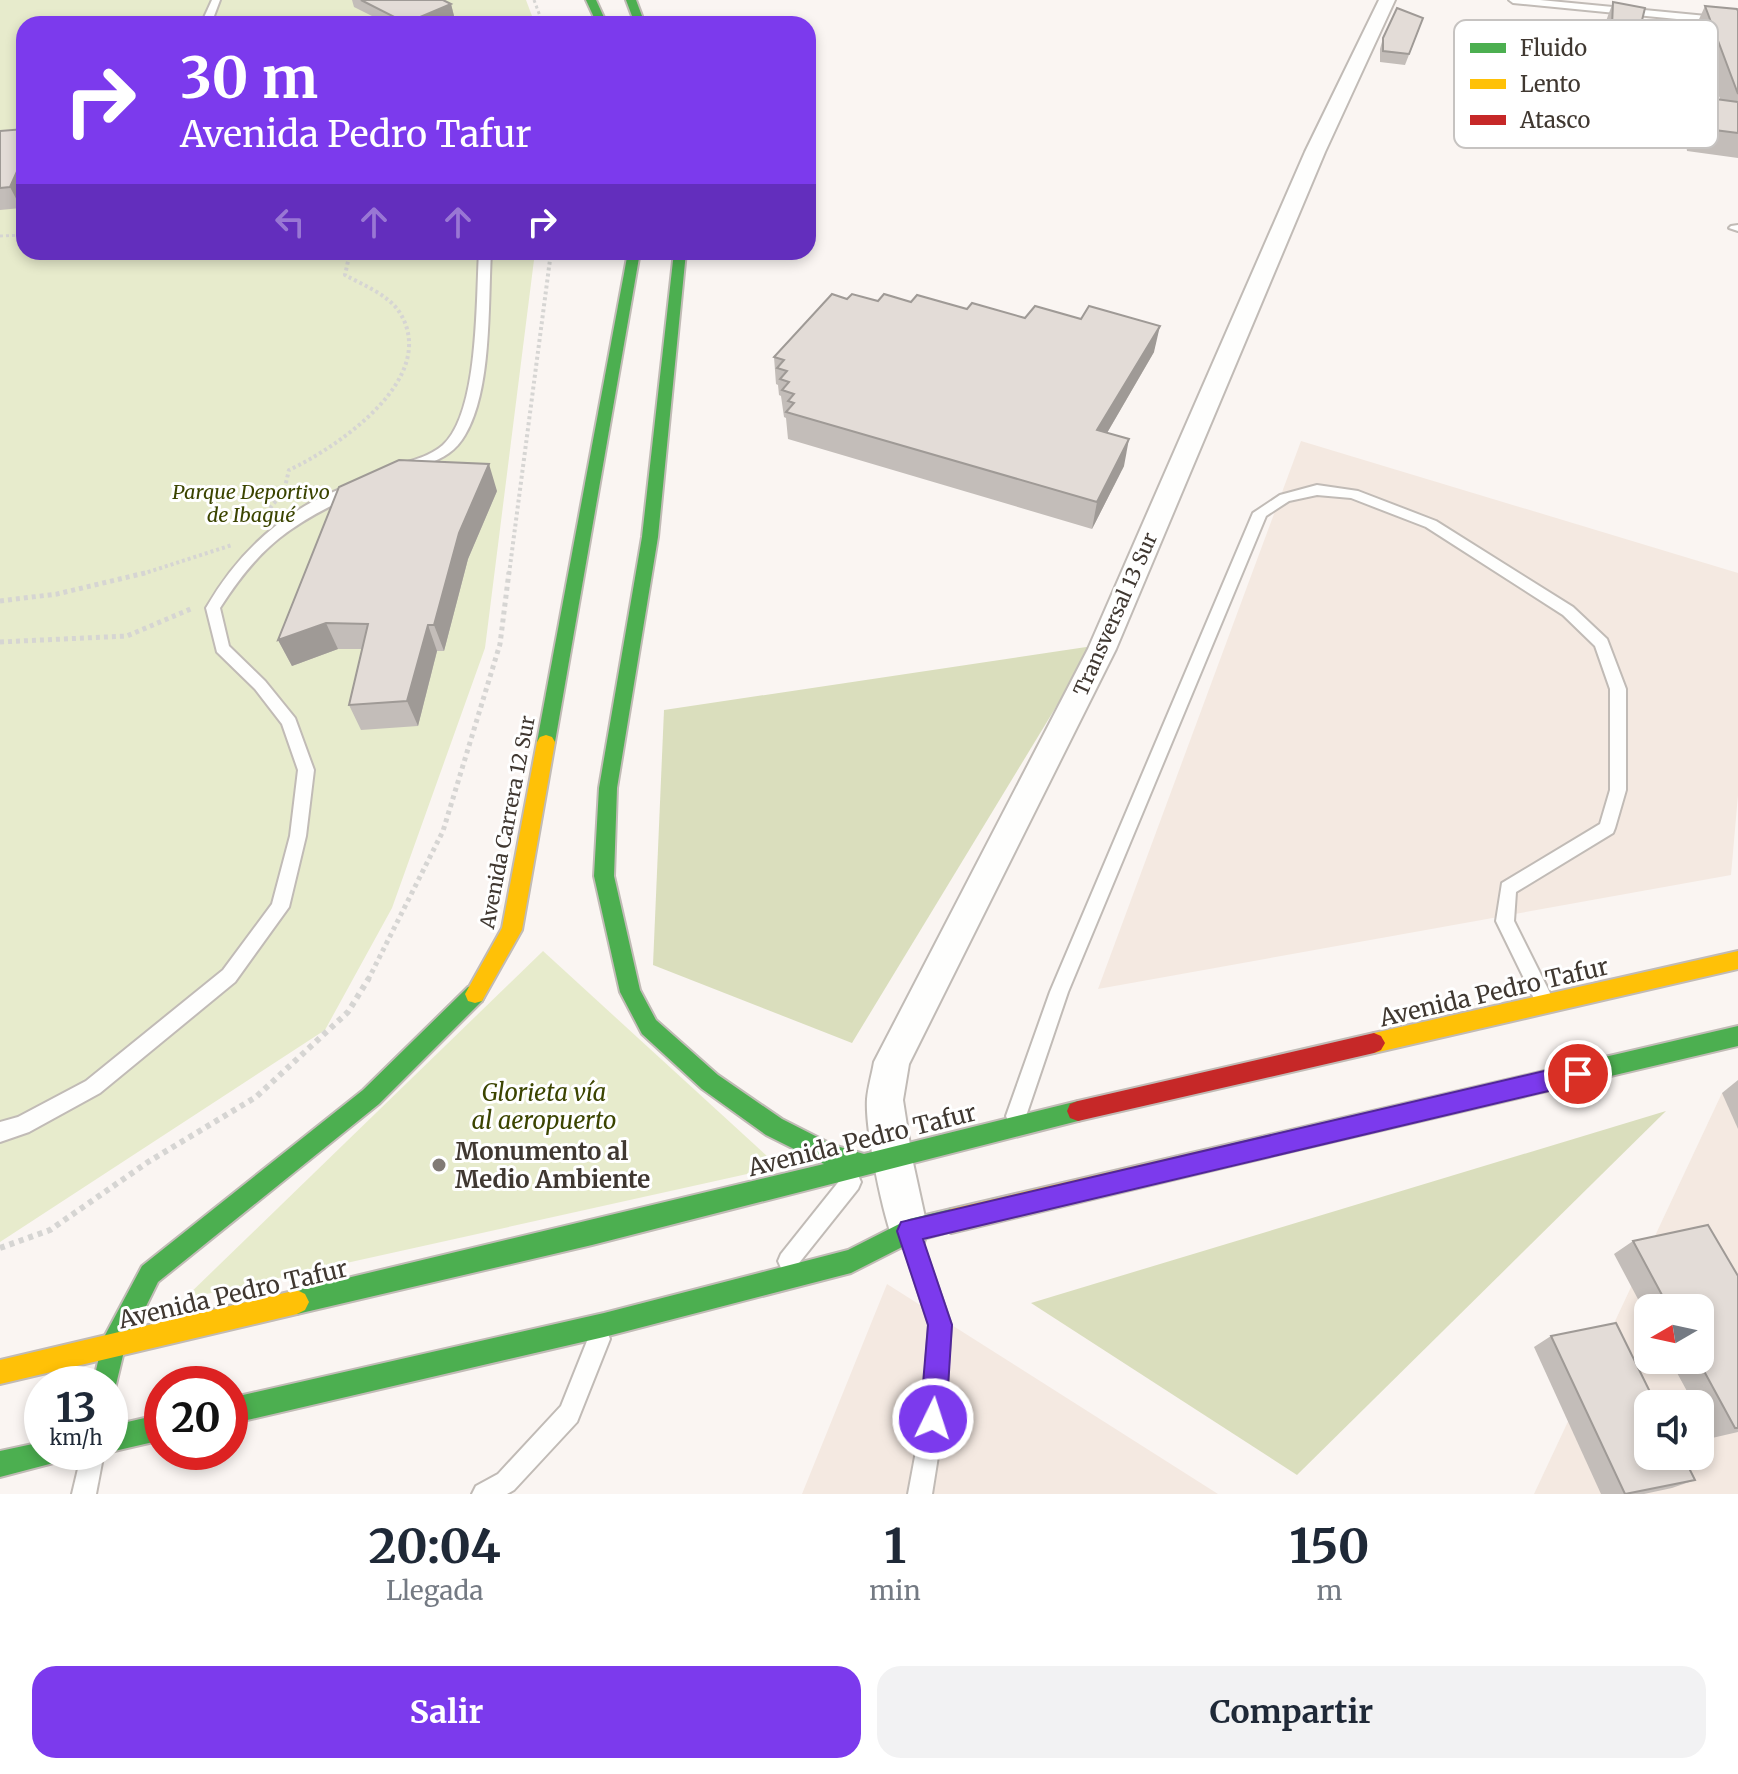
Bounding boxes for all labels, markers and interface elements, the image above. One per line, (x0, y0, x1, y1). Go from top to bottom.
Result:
legend (1454, 20, 1718, 148)
text: Fluido (1520, 34, 1587, 62)
text: 30 m (180, 43, 318, 113)
icon: right (48, 48, 152, 152)
text: Lento (1520, 70, 1581, 98)
text: Atasco (1519, 106, 1590, 134)
text: Avenida Pedro Tafur (180, 112, 531, 157)
icon: left (268, 200, 312, 244)
icon: ahead (352, 200, 396, 244)
icon: ahead (436, 200, 480, 244)
icon: right (520, 200, 564, 244)
park label: Parque Deportivo de Ibagué (172, 479, 330, 527)
street label: Transversal 13 Sur (1068, 528, 1162, 700)
street label: Avenida Carrera 12 Sur (474, 713, 540, 932)
street label: Avenida Pedro Tafur (1375, 950, 1612, 1034)
pin (1544, 1040, 1612, 1108)
icon: arrive (1556, 1052, 1600, 1096)
park label: Glorieta vía al aeropuerto (471, 1077, 617, 1136)
street label: Avenida Pedro Tafur (744, 1097, 980, 1184)
place label: Monumento al Medio Ambiente (455, 1136, 650, 1195)
marker: Monumento al Medio Ambiente (430, 1156, 448, 1174)
street label: Avenida Pedro Tafur (114, 1252, 351, 1336)
north arrow (1634, 1294, 1714, 1374)
map controls (1634, 1294, 1714, 1470)
speed limit sign: 20 (144, 1366, 248, 1470)
position arrow (891, 1377, 975, 1461)
text: 13 (56, 1383, 96, 1433)
button: sound (1634, 1390, 1714, 1470)
text: km/h (50, 1425, 102, 1450)
text: 20:04 (368, 1516, 501, 1576)
text: 1 (884, 1516, 906, 1576)
text: 150 (1289, 1516, 1370, 1576)
text: Llegada (386, 1574, 483, 1607)
text: min (869, 1574, 921, 1607)
text: m (1316, 1574, 1342, 1607)
button: Salir (32, 1666, 861, 1758)
button: Compartir (877, 1666, 1706, 1758)

